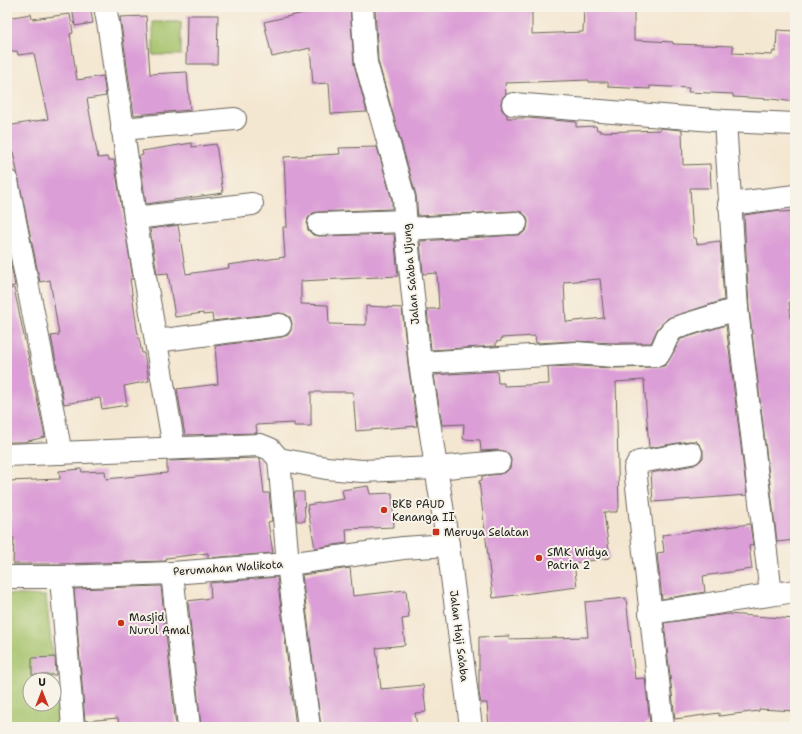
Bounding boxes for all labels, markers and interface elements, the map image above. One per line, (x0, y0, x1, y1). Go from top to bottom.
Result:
street label: Jalan Sa'aba Ujung (399, 223, 423, 325)
place label: BKB PAUD Kenanga II (392, 497, 455, 525)
marker: BKB PAUD Kenanga II (379, 505, 389, 515)
place label: Meruya Selatan (444, 525, 529, 540)
marker: Meruya Selatan (431, 527, 441, 537)
place label: SMK Widya Patria 2 (547, 545, 608, 573)
marker: SMK Widya Patria 2 (534, 553, 544, 563)
street label: Perumahan Walikota (172, 557, 284, 579)
street label: Jalan Haji Sa'aba (446, 589, 472, 683)
place label: Masjid Nurul Amal (129, 610, 190, 638)
marker: Masjid Nurul Amal (116, 618, 126, 628)
north arrow (22, 672, 62, 712)
text: U (38, 675, 46, 690)

